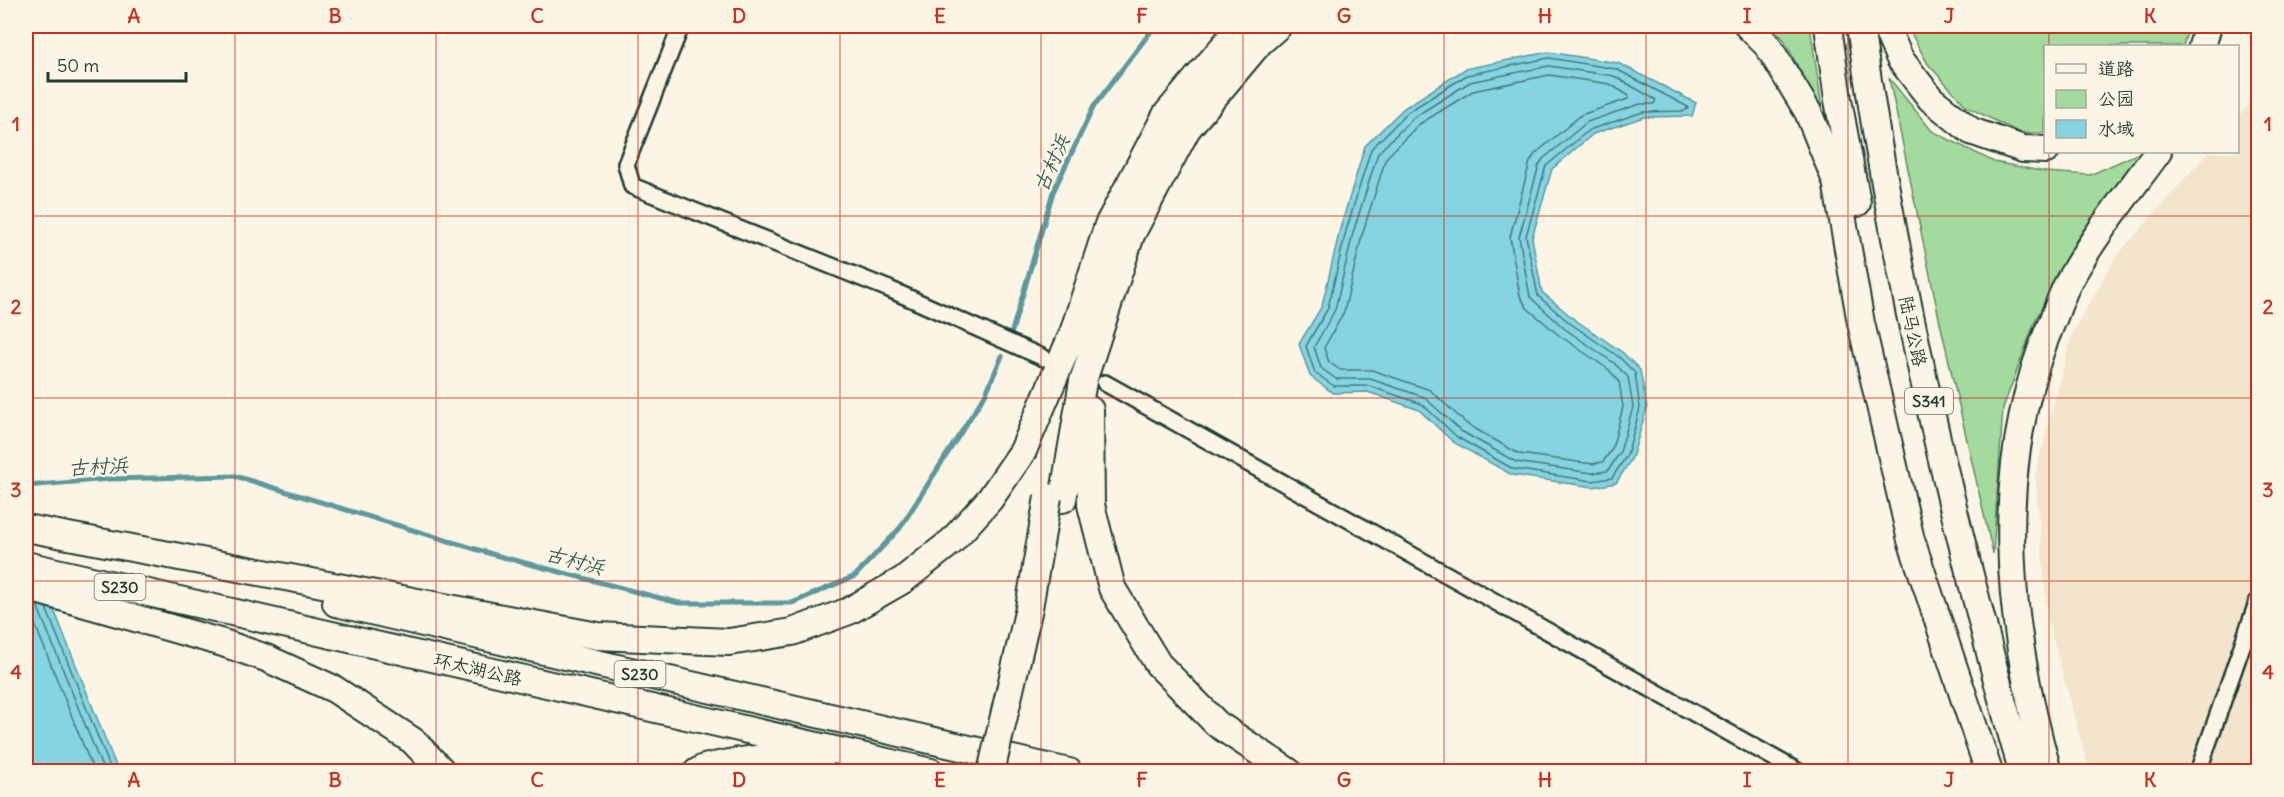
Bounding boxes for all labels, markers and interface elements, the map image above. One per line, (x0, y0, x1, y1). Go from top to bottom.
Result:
text: A (128, 3, 141, 28)
text: B (328, 3, 342, 28)
text: C (530, 3, 544, 28)
text: D (732, 3, 746, 28)
text: E (934, 3, 946, 28)
text: F (1136, 3, 1148, 28)
text: G (1337, 3, 1351, 28)
text: H (1538, 3, 1552, 28)
text: I (1743, 3, 1752, 28)
text: J (1944, 3, 1955, 28)
text: K (2144, 3, 2157, 28)
scale bar (48, 45, 186, 83)
legend (2044, 45, 2239, 153)
text: 50 m (57, 54, 99, 77)
text: 道路 (2098, 57, 2134, 80)
text: 公园 (2098, 87, 2134, 110)
text: 1 (12, 111, 20, 136)
text: 1 (2264, 111, 2272, 136)
text: 水域 (2098, 117, 2134, 140)
water label: 古村浜 (1027, 130, 1075, 195)
street label: 陆马公路 (1894, 293, 1932, 369)
text: 2 (11, 294, 22, 319)
text: 2 (2263, 294, 2274, 319)
road number: S341 (1905, 388, 1953, 414)
water label: 古村浜 (67, 452, 130, 480)
text: 3 (10, 477, 22, 502)
text: 3 (2262, 477, 2274, 502)
water label: 古村浜 (543, 540, 608, 580)
road number: S230 (94, 574, 146, 600)
street label: 环太湖公路 (432, 648, 524, 690)
text: 4 (10, 659, 22, 684)
text: 4 (2262, 659, 2274, 684)
road number: S230 (614, 661, 666, 687)
text: A (128, 767, 141, 792)
text: B (328, 767, 342, 792)
text: C (530, 767, 544, 792)
text: D (732, 767, 746, 792)
text: E (934, 767, 946, 792)
text: F (1136, 767, 1148, 792)
text: G (1337, 767, 1351, 792)
text: H (1538, 767, 1552, 792)
text: I (1743, 767, 1752, 792)
text: J (1944, 767, 1955, 792)
text: K (2144, 767, 2157, 792)

